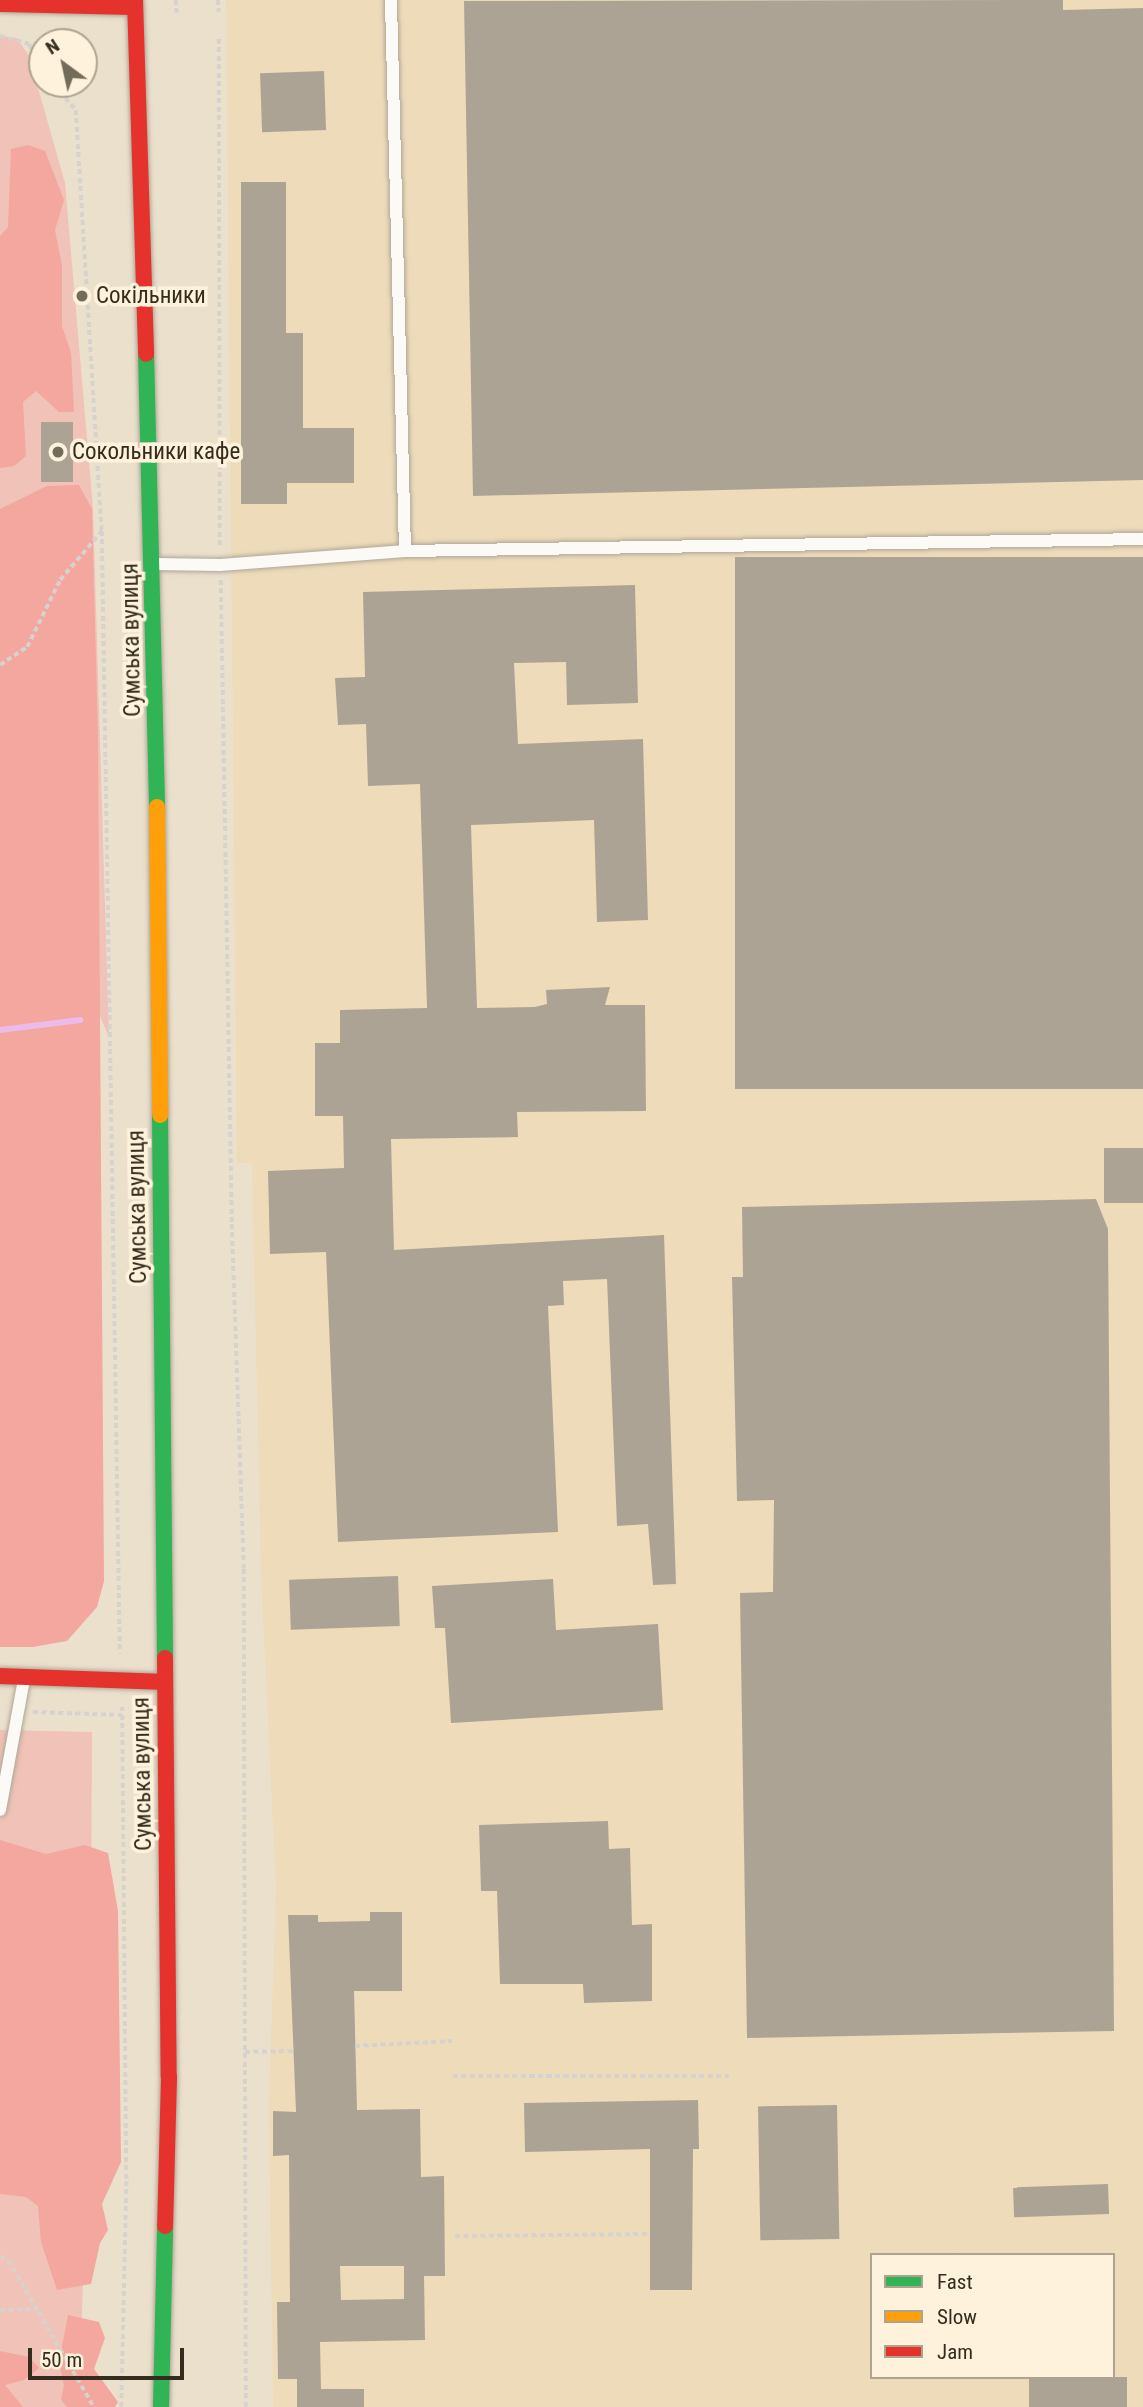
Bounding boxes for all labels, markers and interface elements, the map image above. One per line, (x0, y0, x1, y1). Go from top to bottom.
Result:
north arrow (28, 28, 98, 98)
text: N (41, 34, 64, 59)
place label: Сокільники (96, 282, 206, 310)
marker: Сокільники (74, 288, 90, 304)
place label: Сокольники кафе (72, 438, 240, 466)
marker: Сокольники кафе (50, 444, 66, 460)
street label: Сумська вулиця (117, 563, 147, 717)
street label: Сумська вулиця (123, 1130, 153, 1284)
street label: Сумська вулиця (128, 1697, 158, 1851)
legend (870, 2253, 1115, 2379)
text: Fast (937, 2270, 973, 2294)
text: Slow (937, 2305, 977, 2329)
scale bar (32, 2334, 187, 2378)
text: Jam (937, 2340, 973, 2364)
text: 50 m (41, 2348, 82, 2372)

